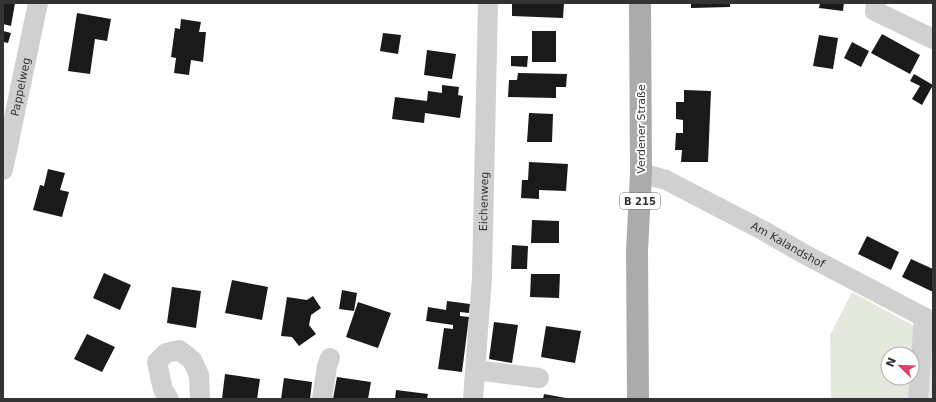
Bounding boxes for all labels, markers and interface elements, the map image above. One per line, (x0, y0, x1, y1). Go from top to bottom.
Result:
street label: Pappelweg (8, 56, 33, 117)
street label: Verdener Straße (635, 84, 648, 174)
street label: Eichenweg (477, 171, 491, 231)
road number: B 215 (620, 193, 660, 209)
street label: Am Kalandshof (749, 219, 828, 271)
north arrow (880, 346, 920, 386)
text: N (883, 356, 899, 369)

